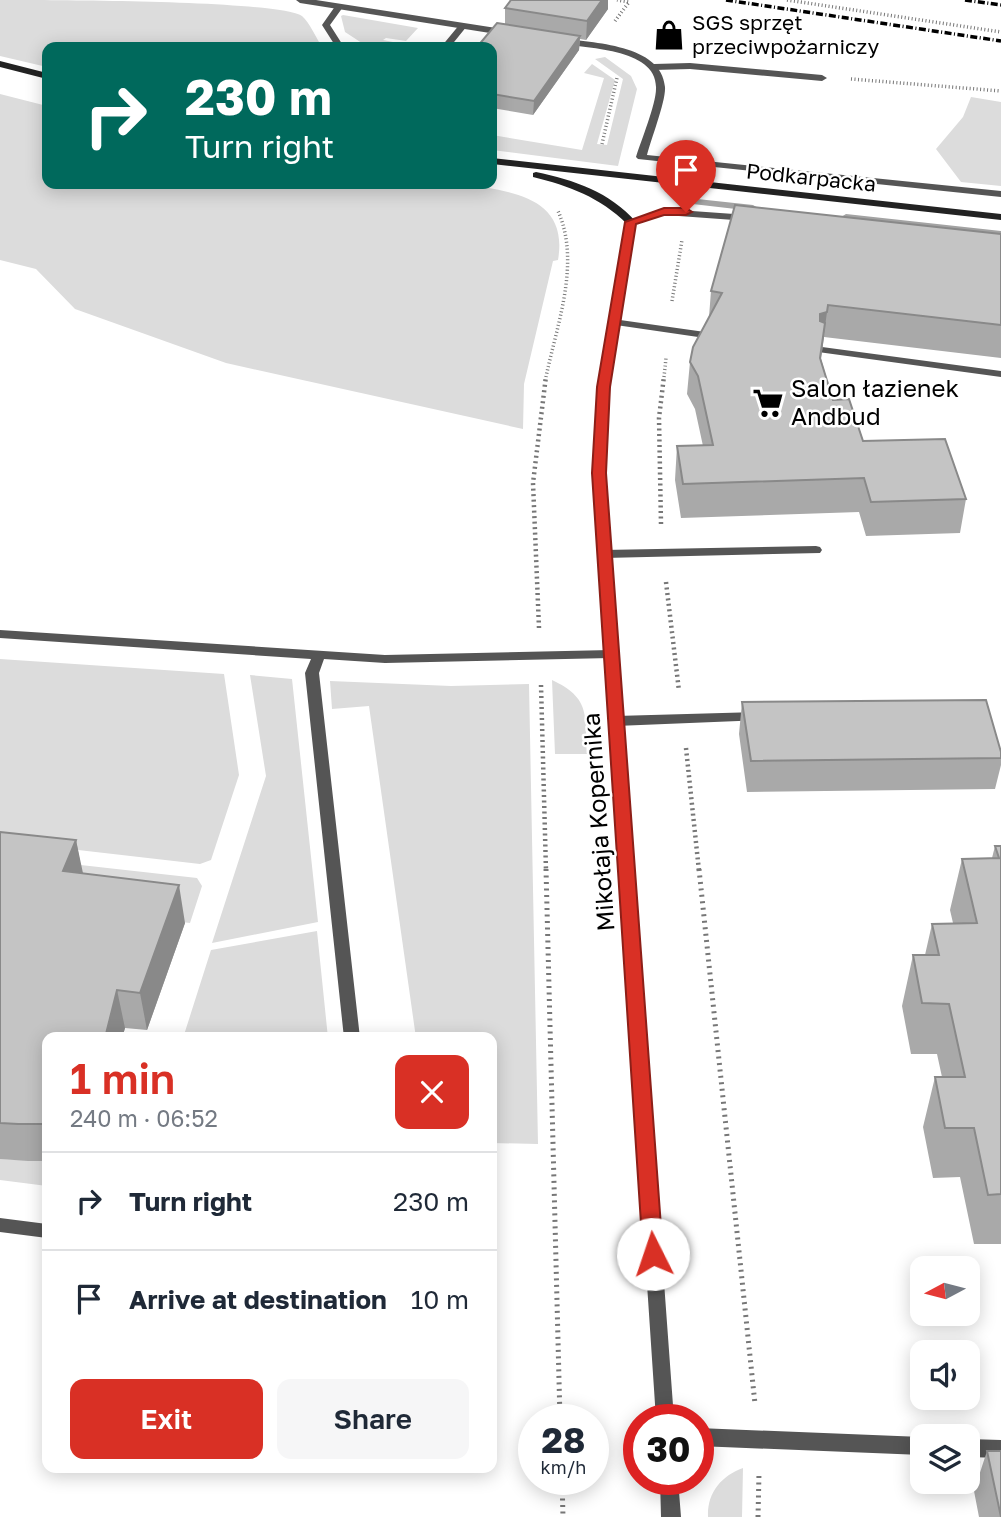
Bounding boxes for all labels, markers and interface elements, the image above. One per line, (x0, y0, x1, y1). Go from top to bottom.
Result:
place label: SGS sprzęt przeciwpożarniczy (692, 9, 879, 59)
shop icon: SGS sprzęt przeciwpożarniczy (652, 18, 686, 52)
text: 230 m (185, 67, 332, 126)
icon: right (70, 70, 161, 161)
text: Turn right (185, 127, 334, 165)
pin (656, 140, 716, 212)
icon: arrive (667, 151, 705, 189)
street label: Podkarpacka (745, 157, 877, 197)
place label: Salon łazienek Andbud (791, 373, 959, 430)
supermarket icon: Salon łazienek Andbud (751, 386, 785, 420)
street label: Mikołaja Kopernika (575, 712, 620, 932)
text: 1 min (70, 1053, 175, 1103)
button: close (395, 1055, 469, 1129)
text: 240 m · 06:52 (70, 1104, 218, 1132)
icon: right (70, 1182, 108, 1220)
text: Turn right (129, 1186, 252, 1217)
text: 230 m (393, 1186, 469, 1217)
position arrow (616, 1217, 690, 1291)
north arrow (910, 1256, 980, 1326)
map controls (910, 1256, 980, 1494)
icon: arrive (70, 1280, 108, 1318)
text: Arrive at destination (129, 1284, 387, 1315)
text: 10 m (411, 1284, 469, 1315)
button: sound (910, 1340, 980, 1410)
button: Exit (70, 1379, 263, 1459)
button: Share (277, 1379, 469, 1459)
speed limit sign: 30 (623, 1404, 714, 1495)
text: 28 (542, 1419, 585, 1461)
button: layers (910, 1424, 980, 1494)
text: km/h (541, 1456, 586, 1478)

